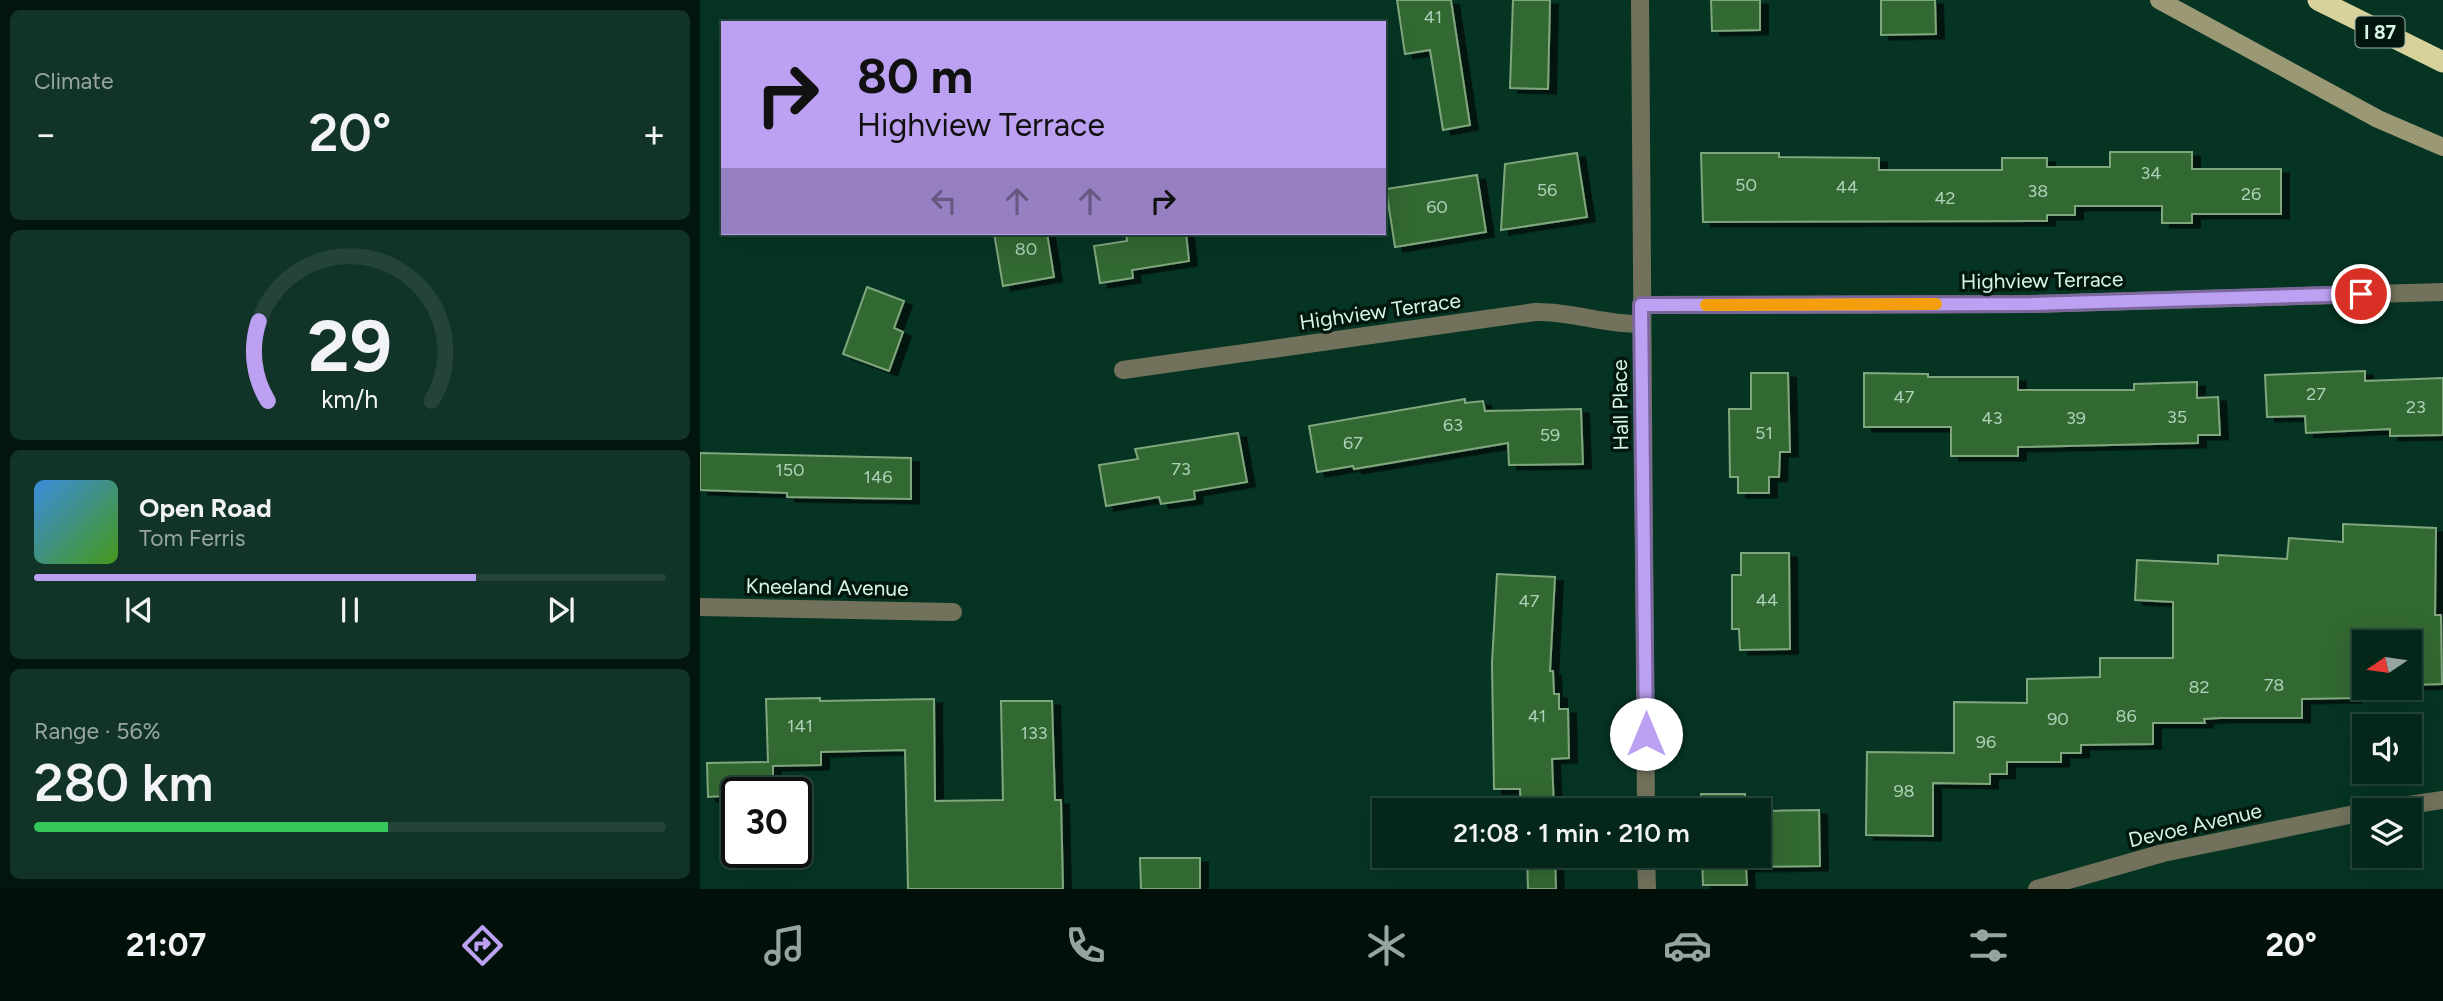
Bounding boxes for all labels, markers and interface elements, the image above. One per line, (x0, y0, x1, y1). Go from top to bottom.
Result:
house number: 41 (1424, 6, 1442, 28)
road number: I 87 (2356, 16, 2404, 48)
text: 80 m (857, 46, 973, 105)
icon: right (742, 49, 833, 140)
text: Climate (34, 67, 113, 95)
text: 20° (309, 102, 391, 164)
text: Highview Terrace (857, 106, 1105, 144)
text: − (34, 111, 58, 157)
text: + (642, 111, 666, 157)
house number: 34 (2141, 162, 2161, 184)
house number: 50 (1735, 174, 1757, 196)
house number: 44 (1836, 176, 1858, 198)
house number: 56 (1537, 179, 1557, 201)
house number: 38 (2028, 180, 2048, 202)
icon: left (925, 182, 963, 220)
icon: ahead (998, 182, 1036, 220)
icon: ahead (1071, 182, 1109, 220)
icon: right (1144, 182, 1182, 220)
house number: 26 (2241, 183, 2261, 205)
house number: 42 (1934, 187, 1956, 209)
house number: 60 (1426, 196, 1448, 218)
house number: 80 (1015, 238, 1037, 260)
pin (2331, 264, 2391, 324)
street label: Highview Terrace (1960, 266, 2124, 294)
icon: arrive (2342, 275, 2380, 313)
street label: Highview Terrace (1298, 287, 1462, 335)
text: 29 (308, 302, 392, 389)
street label: Hall Place (1607, 359, 1633, 451)
text: km/h (321, 383, 379, 413)
house number: 27 (2306, 383, 2326, 405)
house number: 47 (1894, 386, 1915, 408)
house number: 23 (2406, 396, 2426, 418)
house number: 35 (2167, 406, 2187, 428)
house number: 43 (1982, 407, 2002, 429)
house number: 39 (2066, 407, 2086, 429)
house number: 63 (1443, 414, 1463, 436)
house number: 51 (1755, 422, 1773, 444)
house number: 59 (1540, 424, 1560, 446)
house number: 67 (1343, 432, 1363, 454)
house number: 73 (1171, 458, 1191, 480)
house number: 150 (775, 459, 805, 481)
house number: 146 (864, 466, 892, 488)
text: Open Road (139, 492, 272, 524)
text: Tom Ferris (139, 524, 245, 552)
street label: Kneeland Avenue (745, 573, 909, 601)
house number: 44 (1756, 589, 1778, 611)
house number: 47 (1519, 590, 1540, 612)
icon: previous (120, 591, 158, 629)
icon: pause (331, 591, 369, 629)
icon: next (542, 591, 580, 629)
north arrow (2352, 630, 2422, 700)
map controls (2352, 630, 2422, 868)
house number: 78 (2264, 674, 2284, 696)
house number: 82 (2188, 676, 2210, 698)
position arrow (1609, 697, 1683, 771)
house number: 41 (1528, 705, 1546, 727)
house number: 86 (2115, 705, 2137, 727)
house number: 90 (2047, 708, 2069, 730)
button: sound (2352, 714, 2422, 784)
house number: 141 (787, 715, 813, 737)
text: Range · 56% (34, 717, 161, 745)
house number: 133 (1020, 722, 1048, 744)
house number: 96 (1976, 731, 1996, 753)
text: 280 km (34, 752, 213, 814)
speed limit sign: 30 (721, 777, 812, 868)
house number: 98 (1893, 780, 1915, 802)
street label: Devoe Avenue (2126, 798, 2264, 852)
button: layers (2352, 798, 2422, 868)
text: 21:08 · 1 min · 210 m (1453, 817, 1690, 849)
icon: directions (458, 921, 507, 970)
icon: music (760, 921, 809, 970)
icon: phone (1061, 921, 1110, 970)
icon: climate (1362, 921, 1411, 970)
icon: car (1663, 921, 1712, 970)
icon: filters (1964, 921, 2013, 970)
text: 21:07 (126, 926, 206, 964)
text: 20° (2265, 926, 2317, 964)

